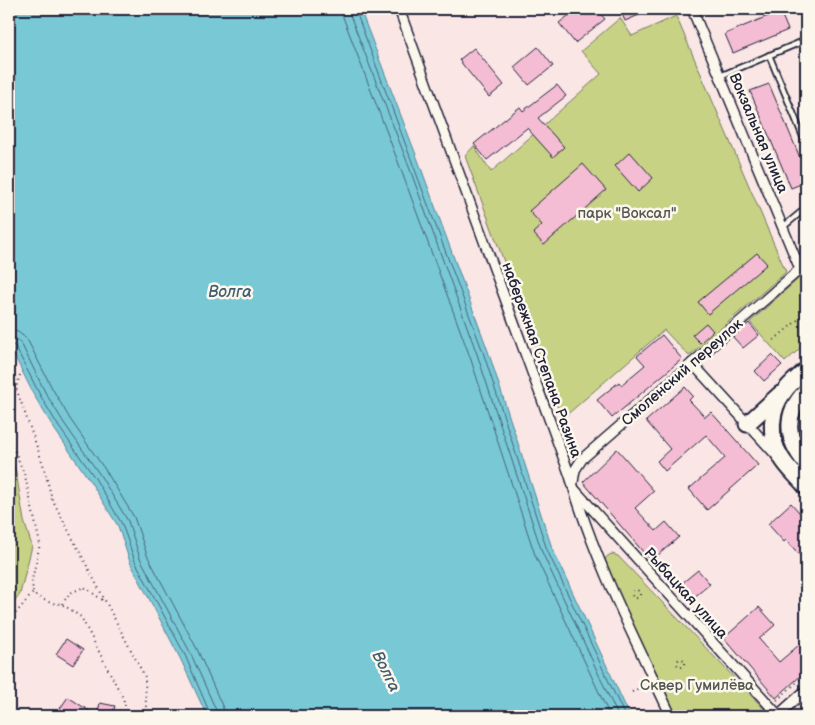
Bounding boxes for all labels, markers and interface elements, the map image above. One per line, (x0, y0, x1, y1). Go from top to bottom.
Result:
street label: Вокзальная улица (725, 70, 792, 196)
park label: парк "Воксал" (577, 204, 677, 223)
street label: набережная Степана Разина (497, 260, 586, 461)
water label: Волга (208, 283, 252, 302)
street label: Смоленский переулок (618, 315, 747, 430)
street label: Рыбацкая улица (640, 544, 732, 643)
water label: Волга (368, 648, 404, 695)
park label: Сквер Гумилёва (640, 676, 754, 695)

